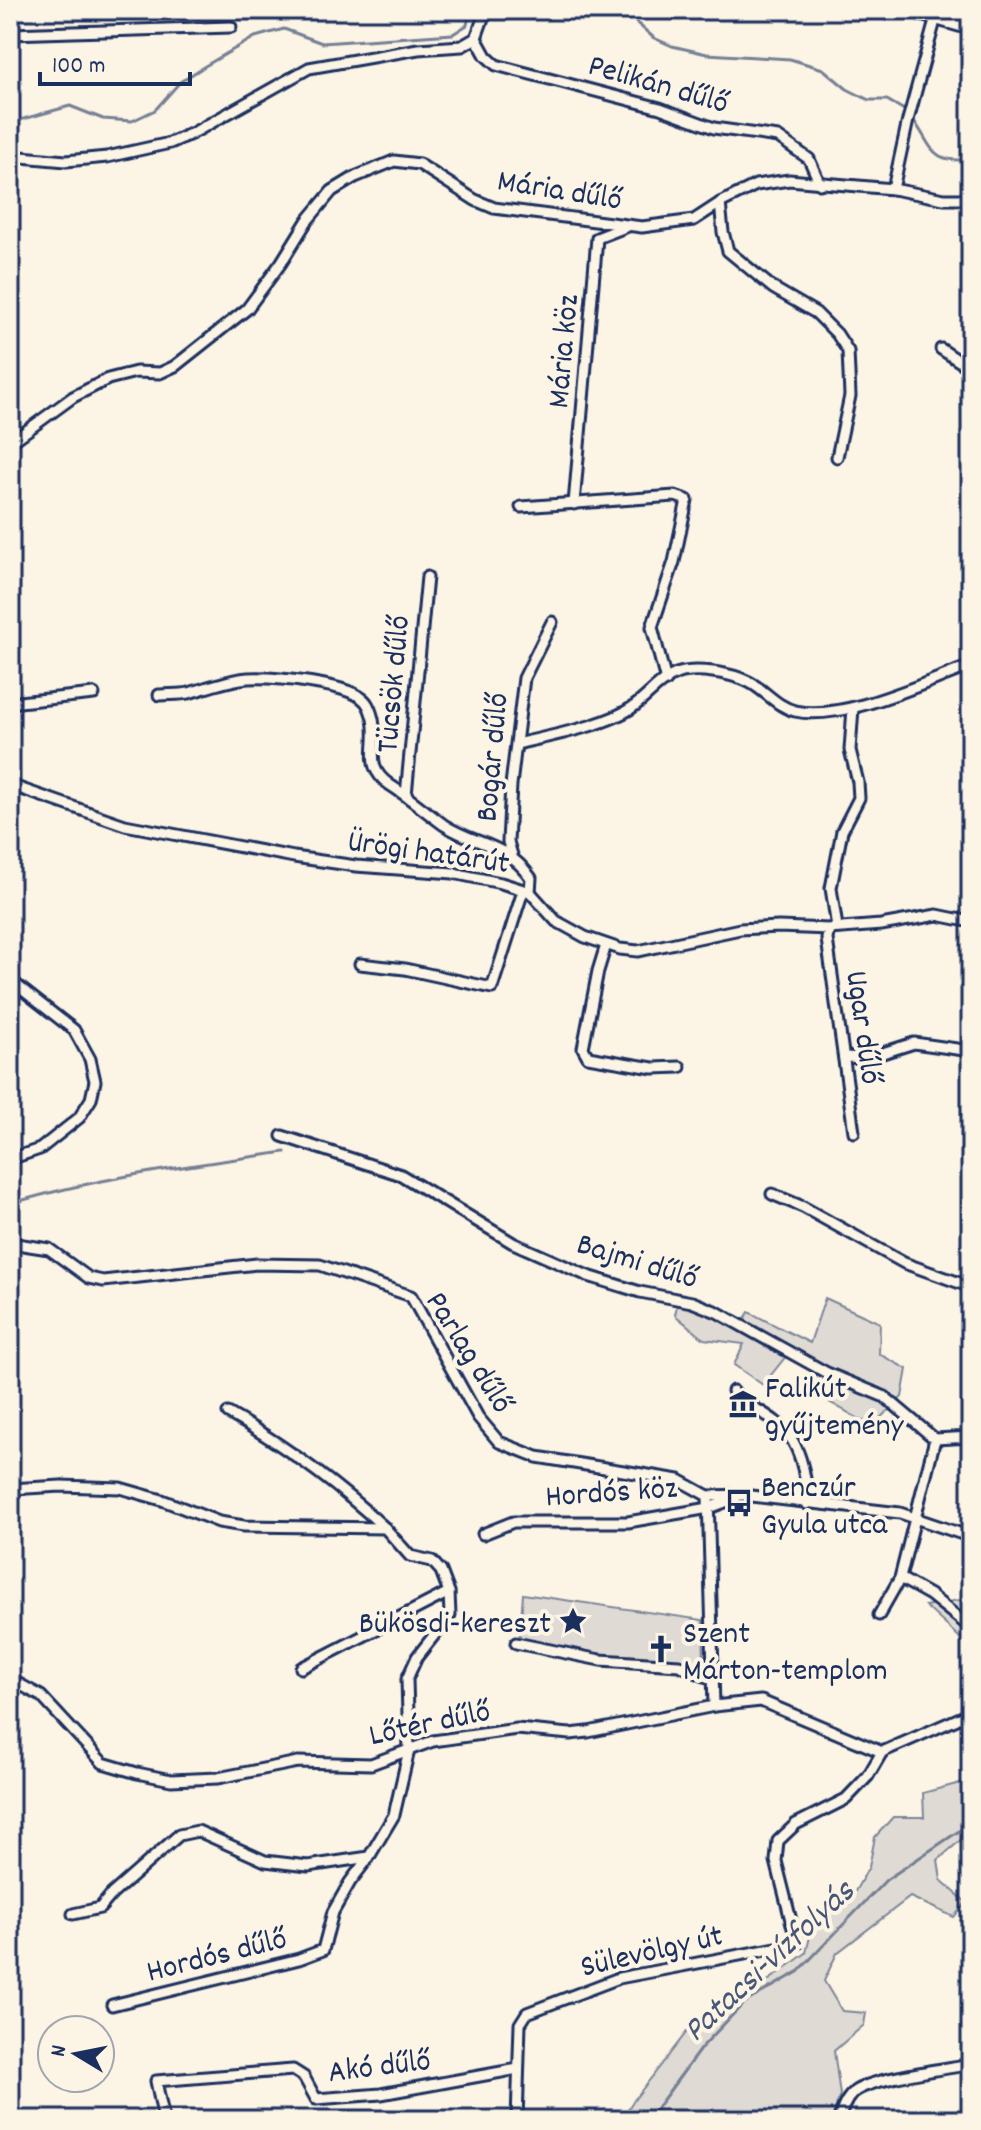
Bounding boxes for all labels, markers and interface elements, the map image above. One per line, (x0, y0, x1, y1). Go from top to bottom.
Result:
scale bar (40, 36, 190, 86)
street label: Pelikán dűlő (582, 45, 734, 129)
text: 100 m (52, 50, 105, 84)
street label: Mária dűlő (494, 160, 626, 226)
street label: Mária köz (538, 292, 594, 410)
street label: Tücsök dűlő (367, 613, 425, 755)
street label: Bogár dűlő (466, 690, 524, 824)
street label: Ürögi határút (345, 821, 512, 889)
street label: Ugar dűlő (830, 968, 892, 1088)
street label: Bajmi dűlő (570, 1224, 703, 1304)
street label: Parlag dűlő (411, 1284, 523, 1424)
place label: Falikút gyűjtemény (765, 1368, 905, 1451)
museum icon: Falikút gyűjtemény (728, 1389, 758, 1419)
street label: Hordós köz (544, 1467, 679, 1523)
place label: Benczúr Gyula utca (761, 1467, 888, 1550)
bus stop icon: Benczúr Gyula utca (724, 1488, 754, 1518)
place label: Bükösdi-kereszt (359, 1603, 551, 1649)
place icon: Bükösdi-kereszt (558, 1606, 588, 1636)
place label: Szent Márton-templom (683, 1613, 888, 1696)
church icon: Szent Márton-templom (646, 1634, 676, 1664)
street label: Lőtér dűlő (365, 1690, 496, 1761)
water label: Patacsi-vízfolyás (674, 1869, 869, 2056)
street label: Sülevölgy út (576, 1915, 728, 1993)
street label: Hordós dűlő (142, 1918, 293, 1997)
north arrow (36, 2014, 116, 2094)
street label: Akó dűlő (326, 2040, 434, 2098)
text: N (44, 2043, 76, 2059)

